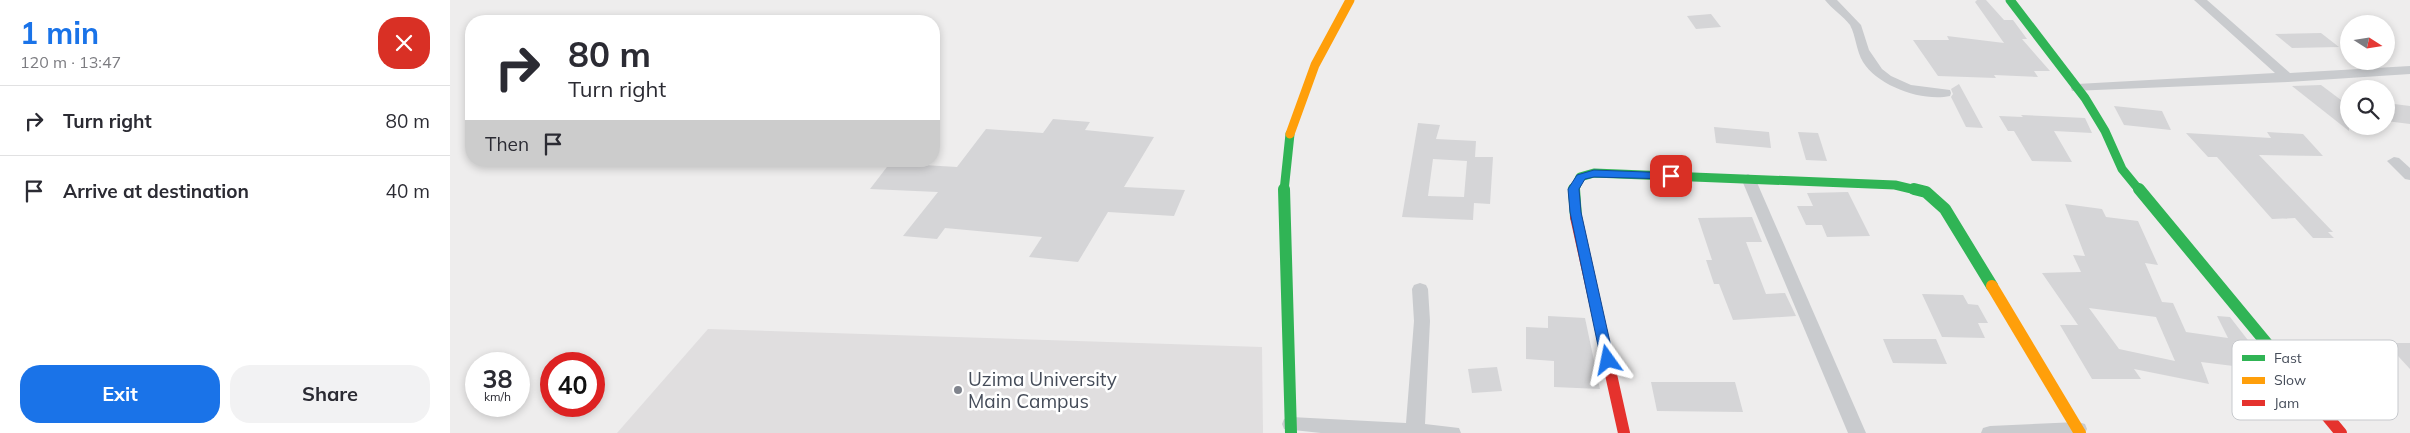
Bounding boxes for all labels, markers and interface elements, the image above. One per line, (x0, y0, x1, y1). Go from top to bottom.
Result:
text: 1 min (20, 14, 99, 52)
north arrow (2340, 15, 2395, 70)
map controls (2340, 15, 2395, 135)
button: close (378, 17, 430, 69)
text: 80 m (568, 32, 651, 76)
icon: right (485, 35, 550, 100)
text: 120 m · 13:47 (20, 52, 121, 72)
text: Turn right (568, 75, 666, 103)
button: search (2340, 80, 2395, 135)
icon: right (20, 107, 48, 135)
text: Turn right (63, 109, 152, 133)
text: 80 m (386, 109, 430, 133)
icon: arrive (539, 130, 567, 158)
text: Then (485, 132, 529, 156)
pin (1650, 155, 1692, 197)
icon: arrive (1657, 162, 1685, 190)
icon: arrive (20, 177, 48, 205)
text: Arrive at destination (63, 179, 249, 203)
text: 40 m (386, 179, 430, 203)
position arrow (1581, 333, 1633, 385)
legend (2232, 340, 2398, 420)
text: Fast (2274, 349, 2302, 367)
speed limit sign: 40 (540, 352, 605, 417)
text: 38 (482, 363, 513, 394)
button: Exit (20, 365, 220, 423)
button: Share (230, 365, 430, 423)
place label: Uzima University Main Campus (968, 367, 1117, 413)
text: Slow (2274, 371, 2306, 389)
marker: Uzima University Main Campus (952, 384, 964, 396)
text: km/h (484, 389, 511, 404)
text: Jam (2274, 394, 2299, 412)

